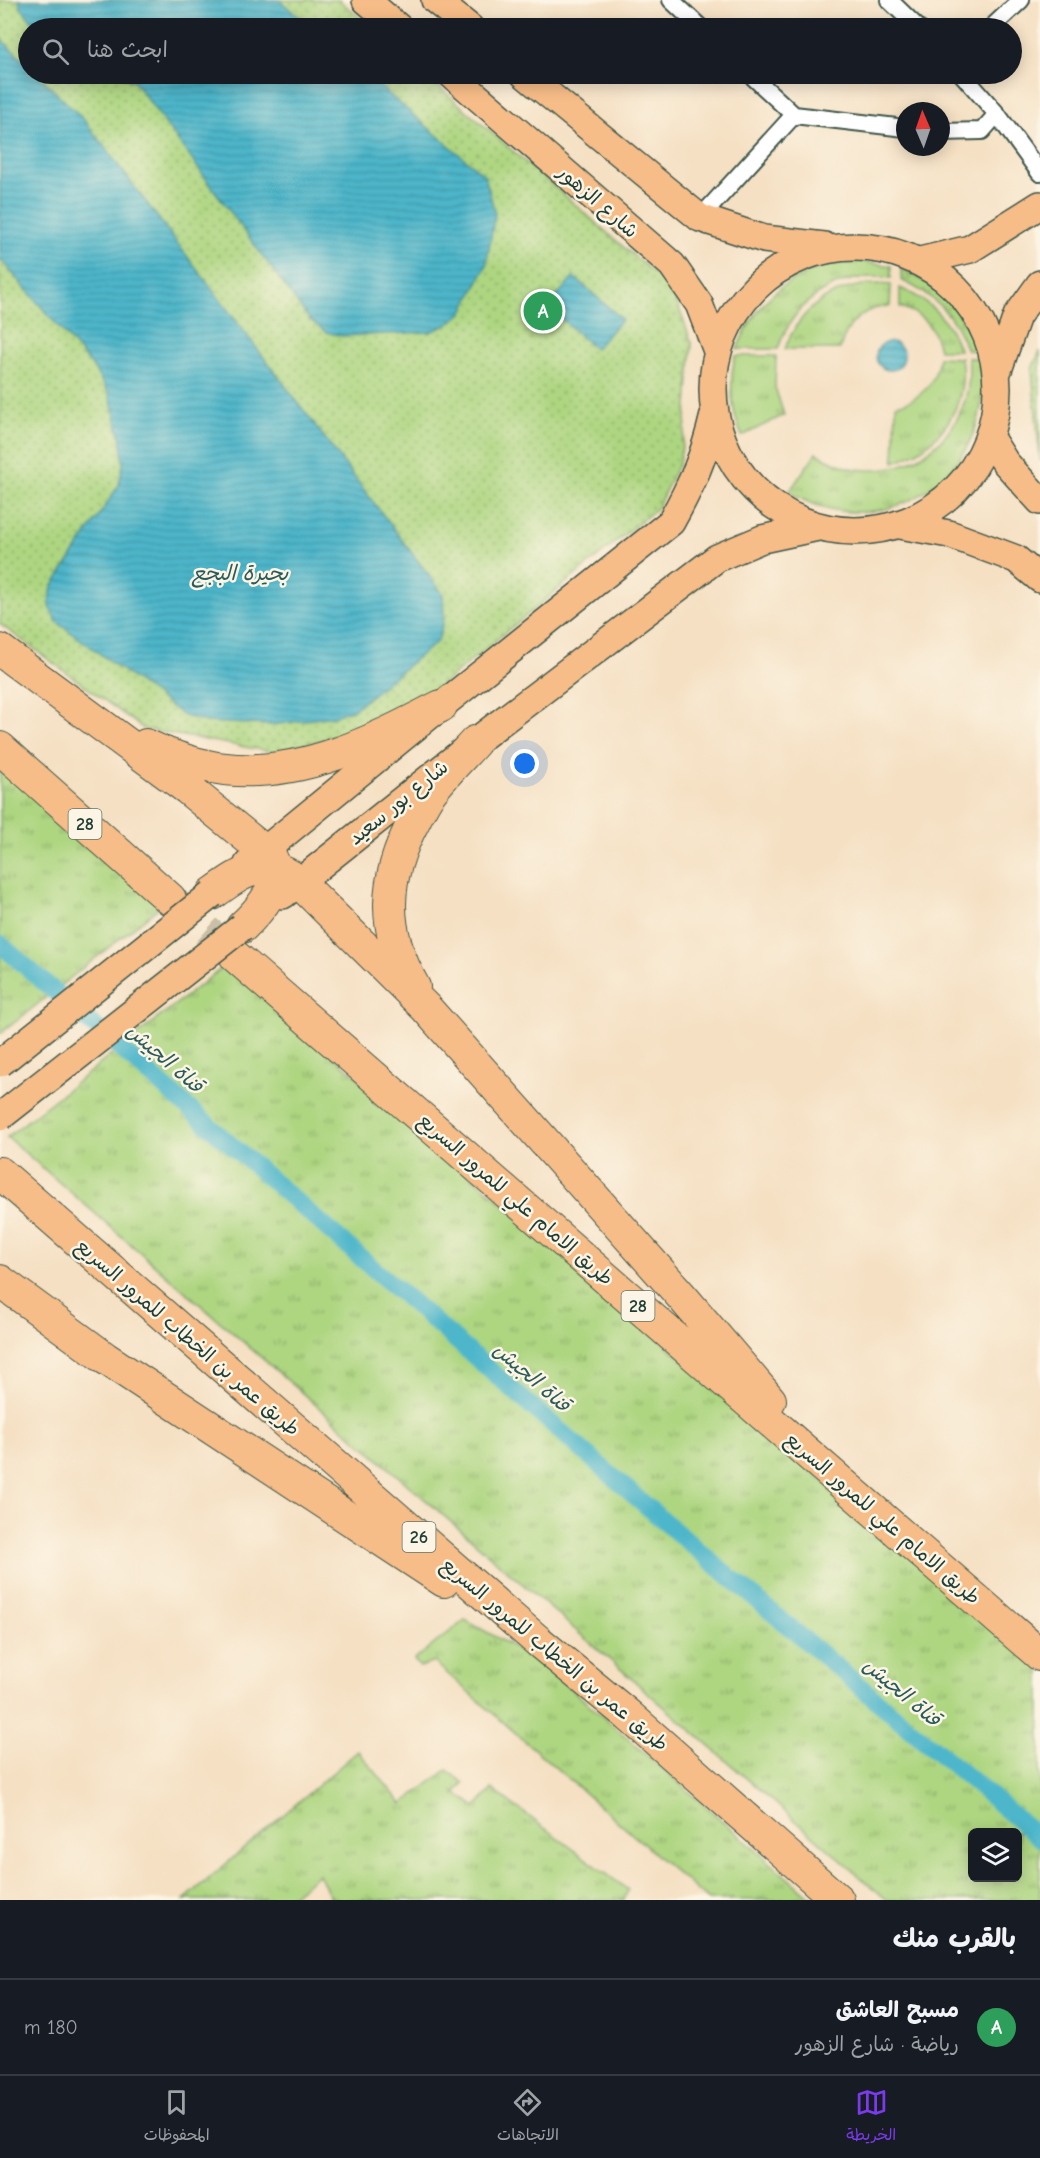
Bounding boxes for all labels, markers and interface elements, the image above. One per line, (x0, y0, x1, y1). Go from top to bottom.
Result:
search box (18, 18, 1022, 84)
icon: search (39, 35, 72, 68)
text: ابحث هنا (87, 37, 168, 63)
north arrow (896, 102, 950, 156)
street label: شارع الزهور (551, 160, 643, 244)
pin: A (524, 288, 562, 334)
water label: بحيرة البجع (191, 561, 289, 588)
your location (510, 749, 539, 778)
street label: شارع بور سعيد (344, 755, 454, 851)
road number: 28 (68, 809, 101, 839)
water label: قناة الجيش (122, 1018, 210, 1099)
street label: طريق الامام علي للمرور السريع (409, 1108, 618, 1295)
street label: طريق عمر بن الخطاب للمرور السريع (69, 1234, 304, 1443)
road number: 28 (622, 1291, 654, 1321)
water label: قناة الجيش (489, 1337, 577, 1418)
street label: طريق الامام علي للمرور السريع (776, 1427, 985, 1614)
road number: 26 (402, 1522, 436, 1552)
street label: طريق عمر بن الخطاب للمرور السريع (435, 1553, 673, 1758)
water label: قناة الجيش (858, 1653, 947, 1733)
map controls (968, 1828, 1022, 1882)
button: layers (968, 1828, 1022, 1882)
text: بالقرب منك (893, 1924, 1016, 1954)
text: مسبح العاشق (836, 1997, 959, 2023)
text: 180 m (24, 2016, 78, 2039)
text: A (991, 2016, 1002, 2039)
text: رياضة · شارع الزهور (795, 2033, 959, 2056)
tab: المحفوظات (144, 2086, 210, 2149)
tab: الاتجاهات (497, 2086, 559, 2149)
tab: الخريطة (846, 2086, 896, 2149)

